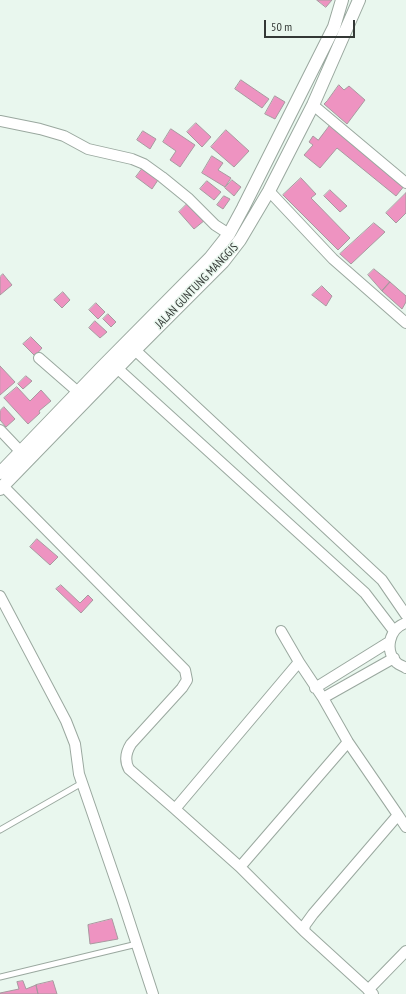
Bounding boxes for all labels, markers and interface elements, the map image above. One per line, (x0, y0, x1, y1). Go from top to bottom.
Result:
scale bar (266, 12, 357, 38)
text: 50 m (271, 19, 292, 34)
street label: JALAN GUNTUNG MANGGIS (153, 240, 241, 332)

